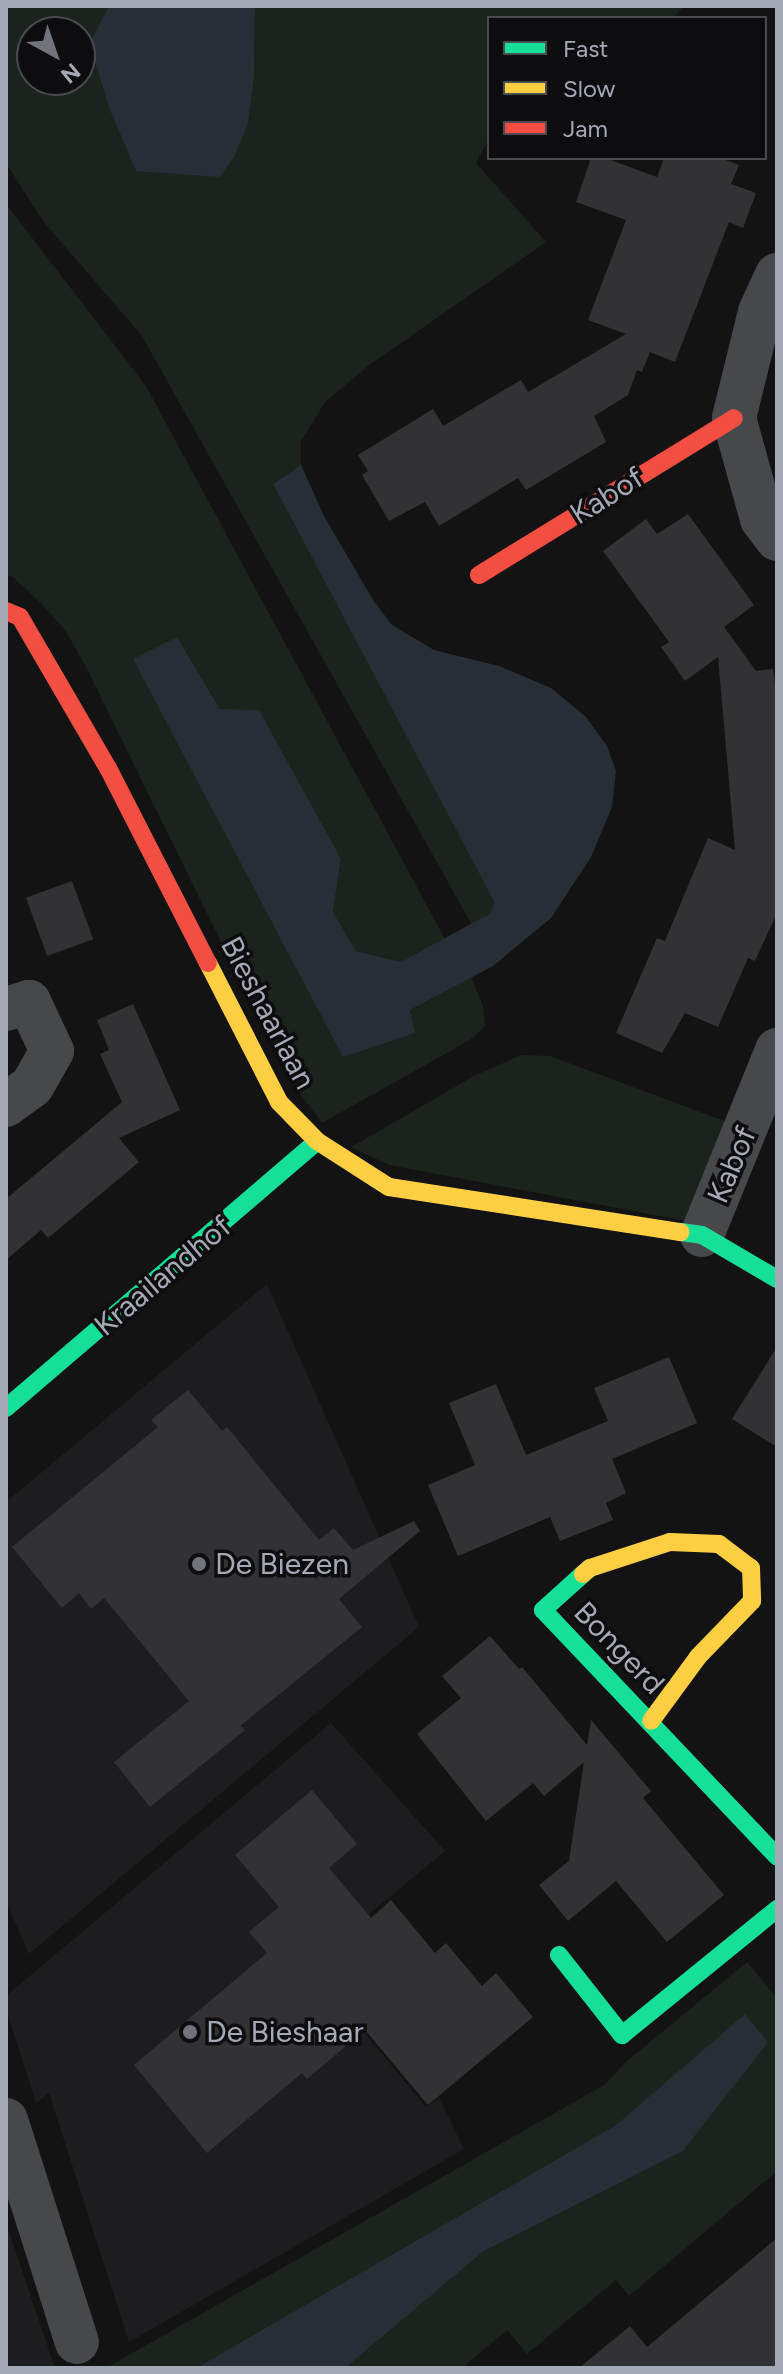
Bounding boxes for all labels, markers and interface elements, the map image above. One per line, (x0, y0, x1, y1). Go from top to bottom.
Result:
north arrow (16, 16, 96, 96)
legend (487, 16, 767, 160)
text: Fast (563, 34, 608, 63)
text: N (55, 57, 86, 89)
text: Slow (563, 74, 615, 103)
text: Jam (563, 114, 608, 143)
street label: Kabof (564, 460, 650, 532)
street label: Bieshaarlaan (213, 931, 323, 1095)
street label: Kabof (700, 1121, 764, 1209)
street label: Kraailandhof (87, 1208, 239, 1344)
place label: De Biezen (215, 1546, 349, 1582)
marker: De Biezen (190, 1555, 208, 1573)
street label: Bongerd (566, 1594, 672, 1702)
place label: De Bieshaar (206, 2014, 364, 2050)
marker: De Bieshaar (181, 2023, 199, 2041)

